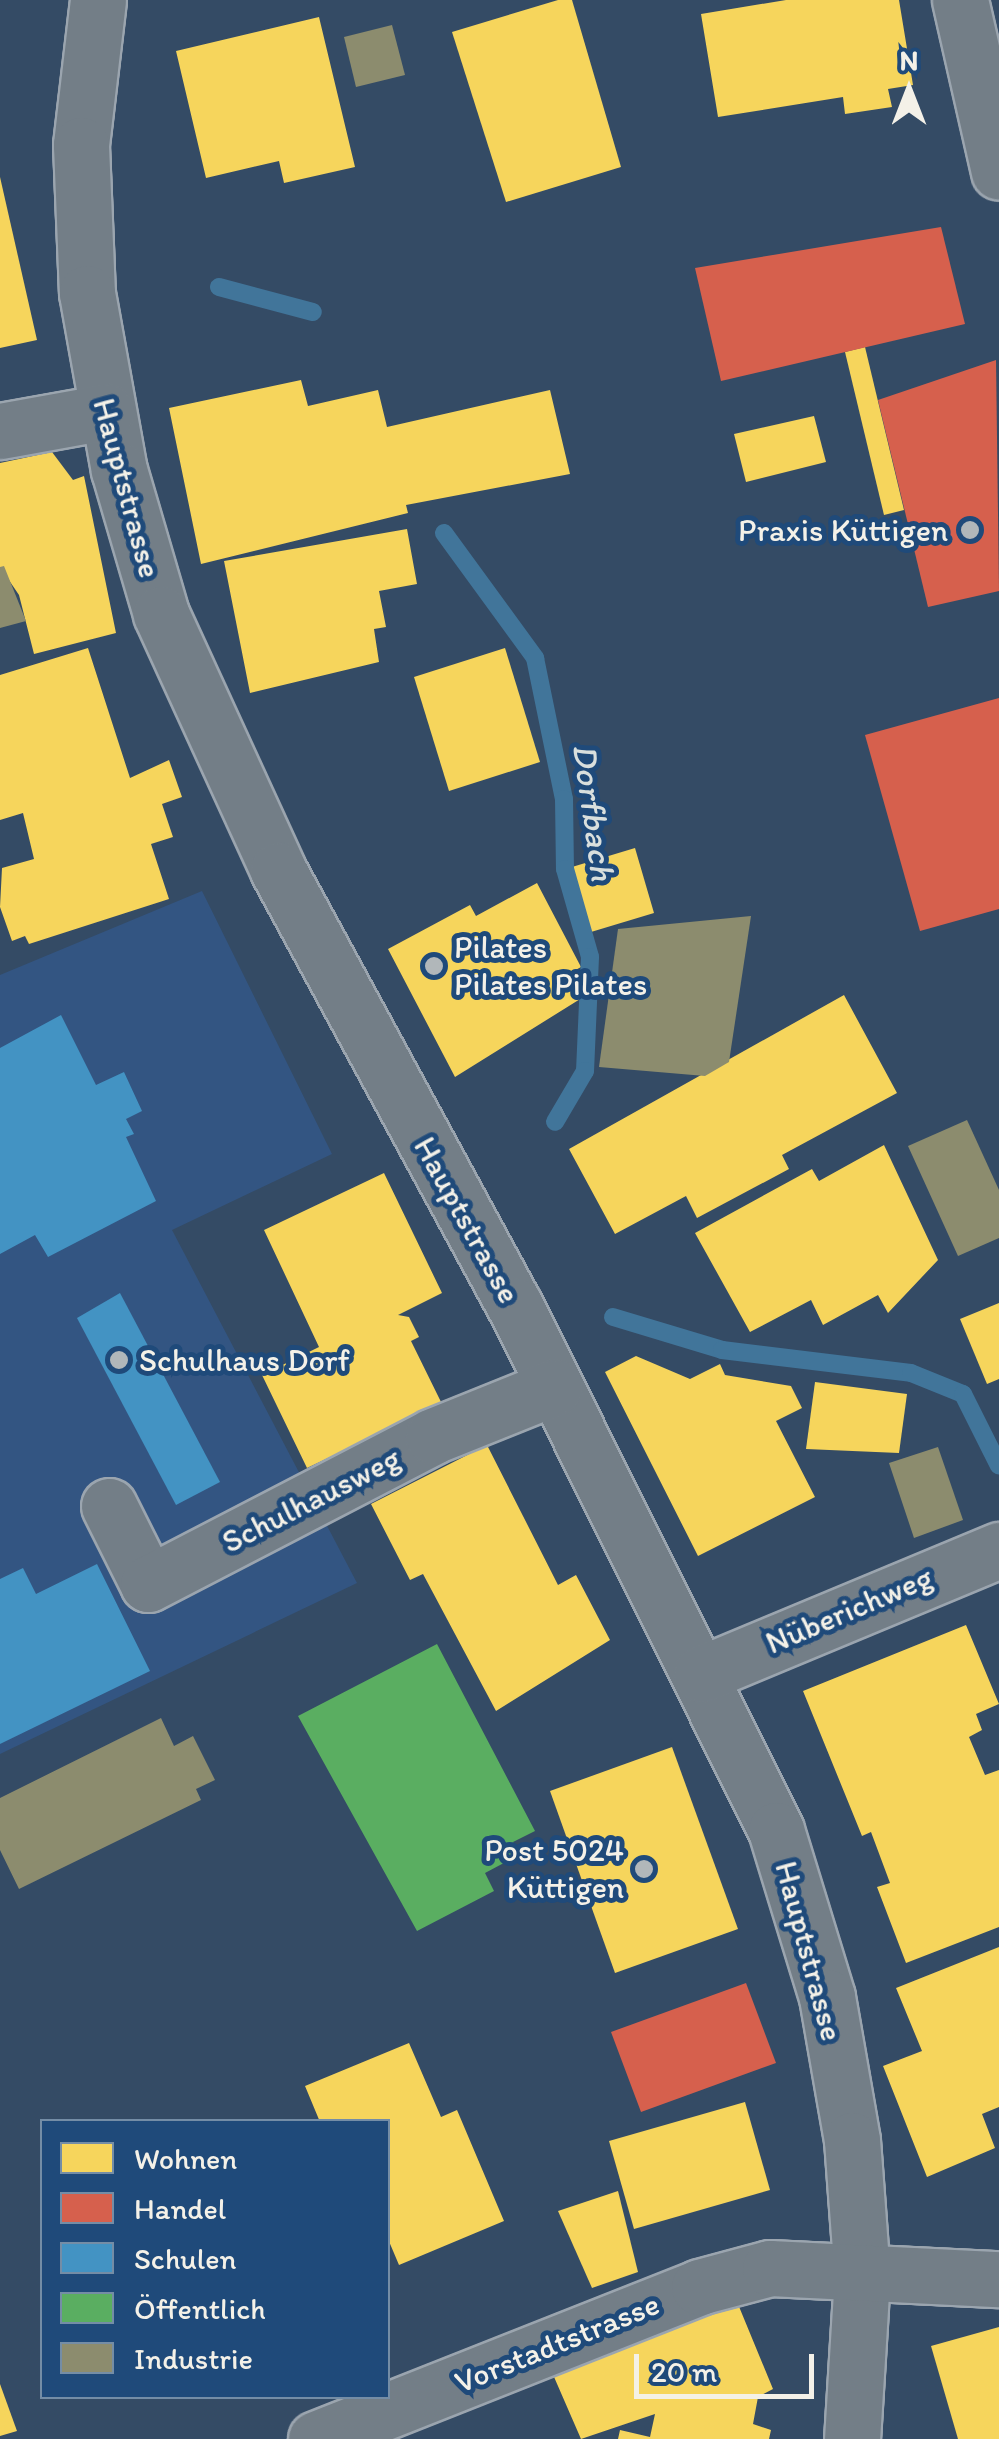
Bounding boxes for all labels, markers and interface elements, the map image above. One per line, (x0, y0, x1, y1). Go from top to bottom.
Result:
north arrow (859, 40, 959, 140)
text: N (900, 43, 918, 77)
street label: Hauptstrasse (85, 394, 169, 582)
place label: Praxis Küttigen (738, 511, 948, 549)
marker: Praxis Küttigen (957, 517, 983, 543)
water label: Dorfbach (564, 741, 624, 883)
place label: Pilates Pilates Pilates (454, 929, 647, 1004)
marker: Pilates Pilates Pilates (423, 955, 445, 977)
street label: Hauptstrasse (406, 1130, 528, 1310)
place label: Schulhaus Dorf (139, 1341, 350, 1379)
marker: Schulhaus Dorf (108, 1349, 130, 1371)
street label: Schulhausweg (216, 1439, 406, 1561)
street label: Nüberichweg (760, 1558, 938, 1662)
place label: Post 5024 Küttigen (484, 1832, 624, 1907)
street label: Hauptstrasse (767, 1857, 851, 2045)
marker: Post 5024 Küttigen (633, 1858, 655, 1880)
legend (40, 2119, 390, 2399)
text: Wohnen (134, 2140, 237, 2177)
text: Handel (134, 2190, 226, 2227)
text: Schulen (134, 2240, 237, 2277)
street label: Vorstadtstrasse (449, 2285, 665, 2401)
text: Öffentlich (134, 2290, 266, 2327)
scale bar (639, 2334, 819, 2396)
text: Industrie (134, 2340, 253, 2377)
text: 20 m (651, 2353, 717, 2390)

